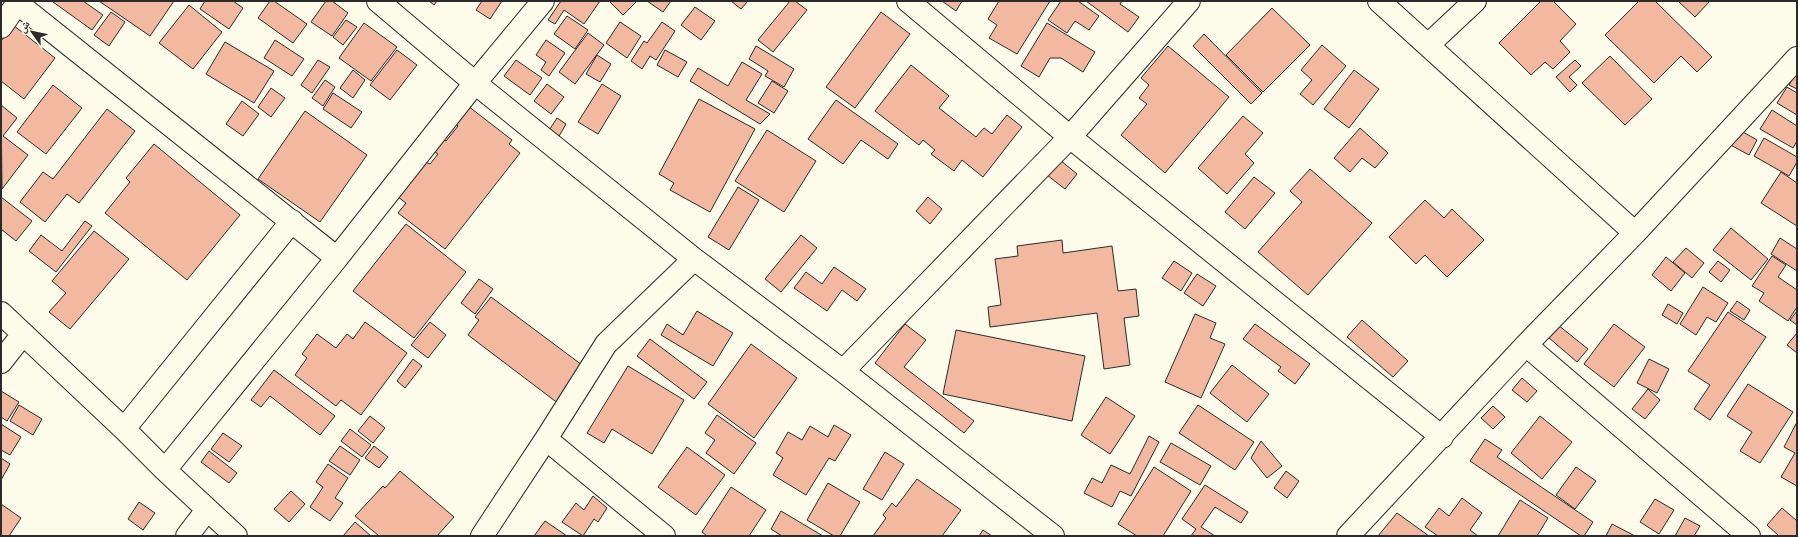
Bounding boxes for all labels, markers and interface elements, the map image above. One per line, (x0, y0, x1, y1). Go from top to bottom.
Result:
north arrow (12, 12, 52, 52)
text: ش (15, 18, 34, 36)

